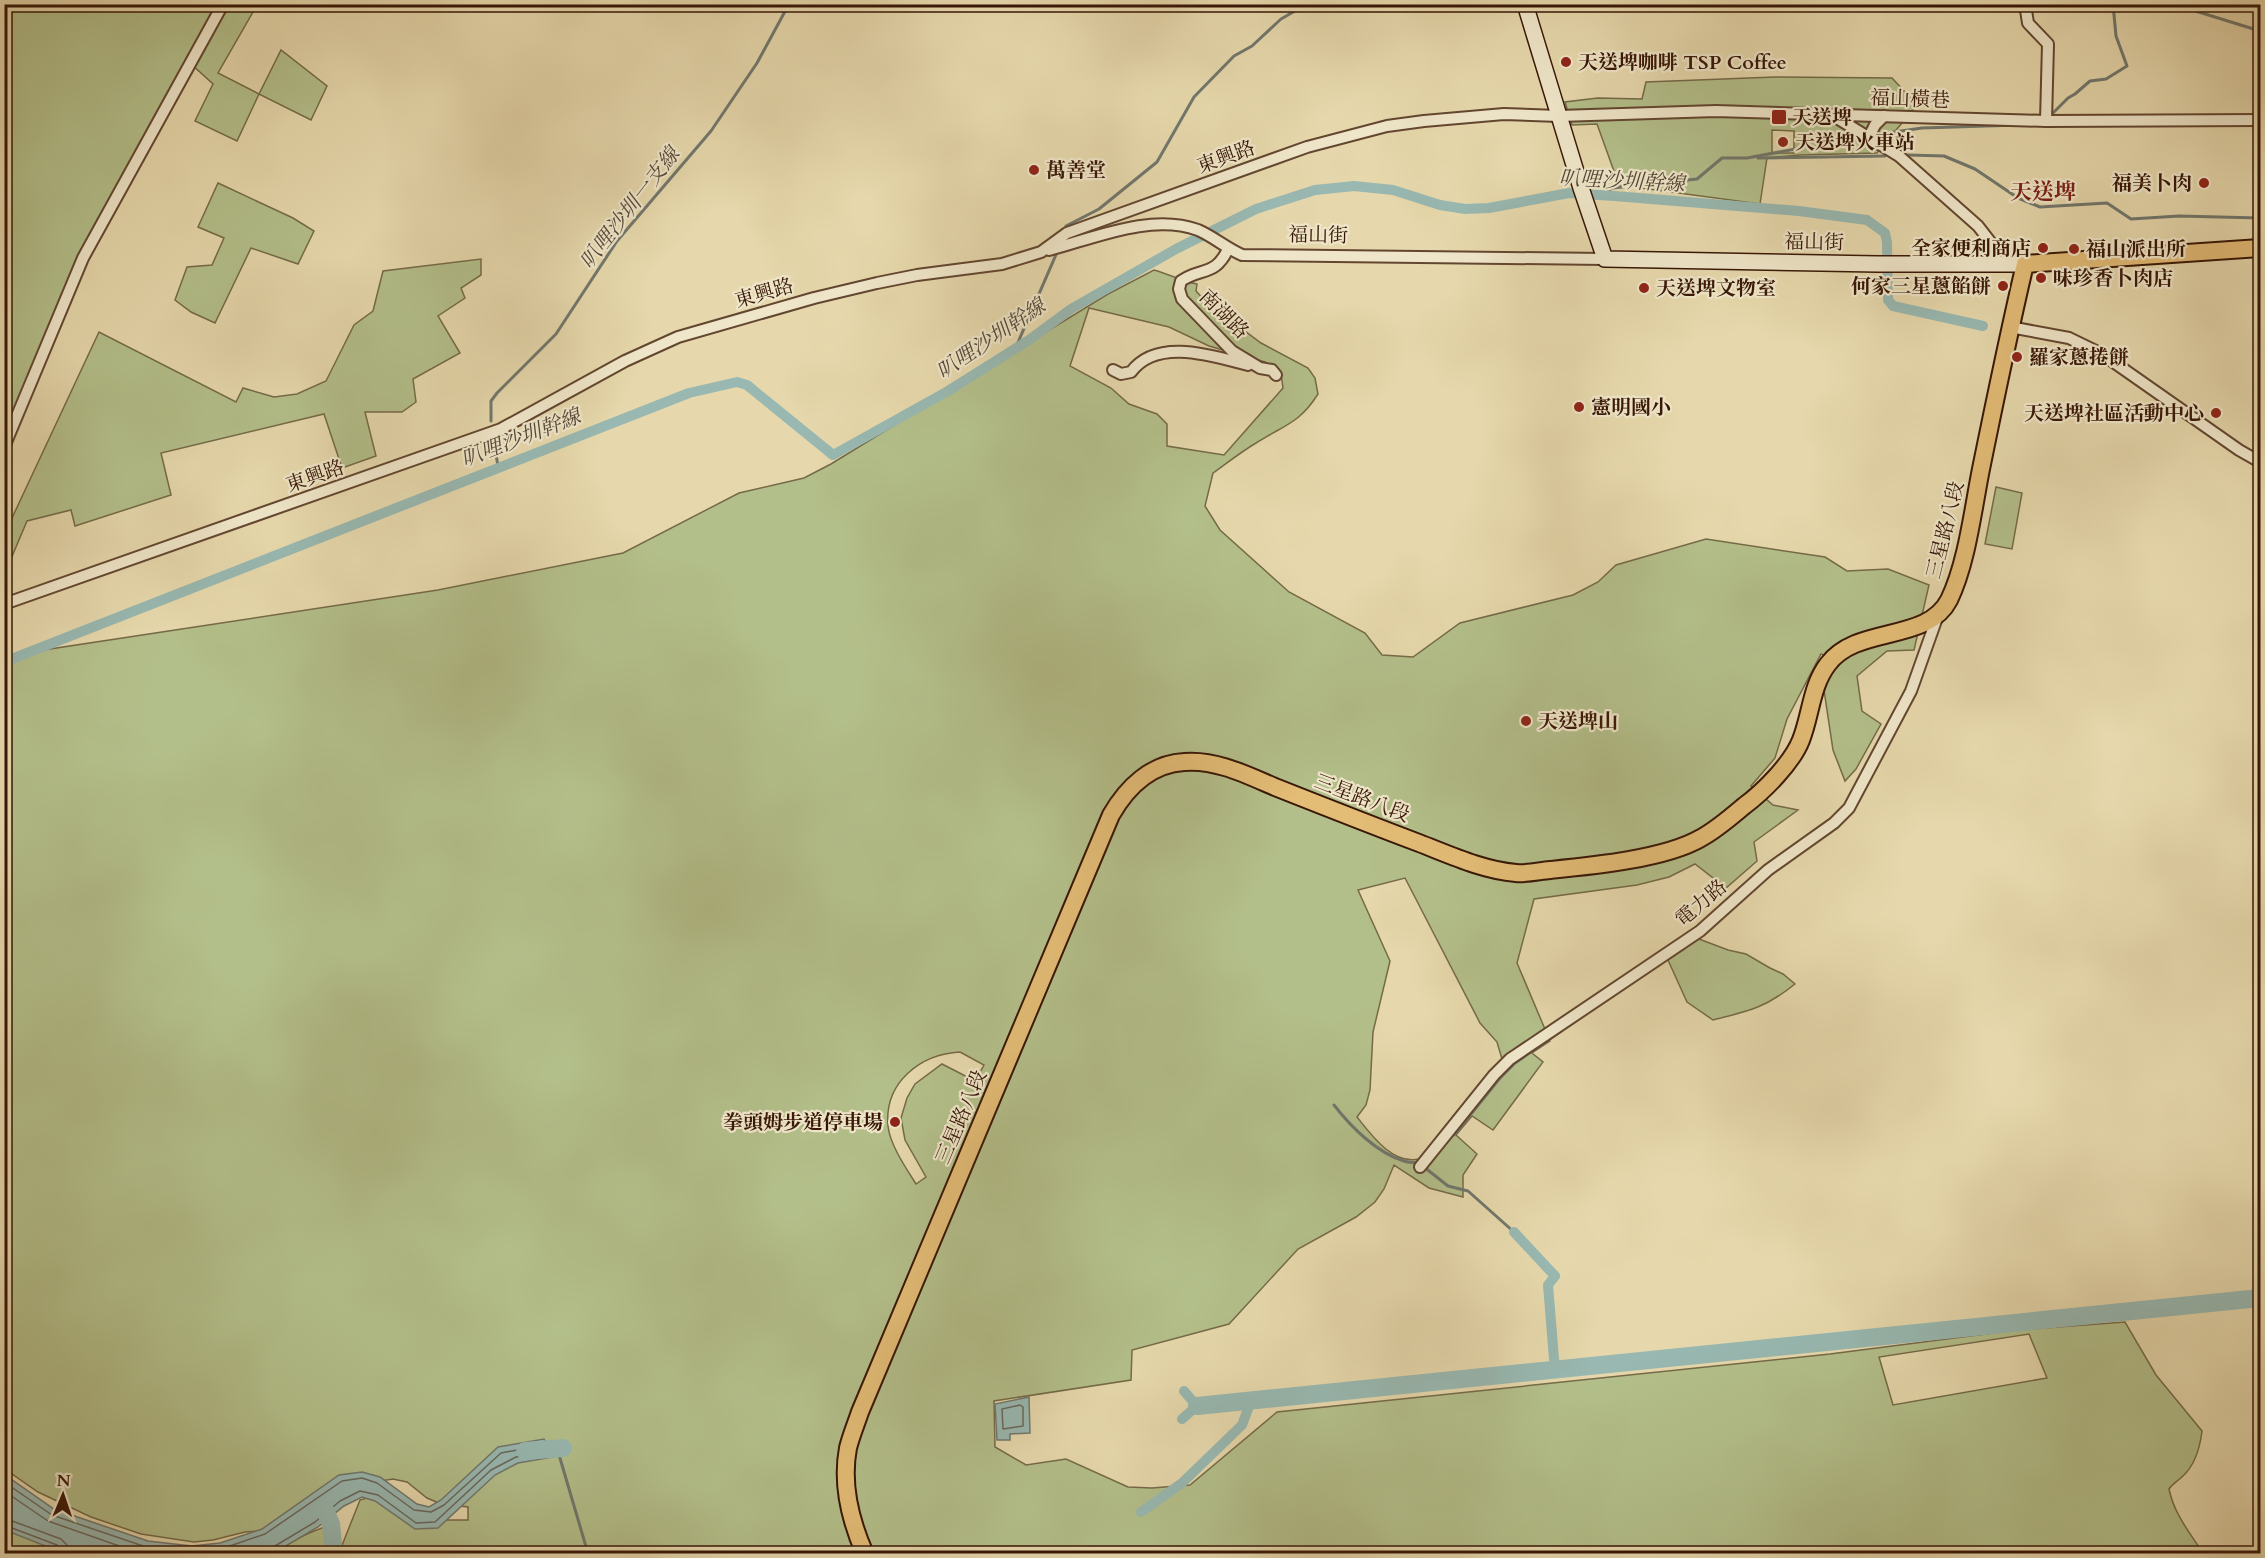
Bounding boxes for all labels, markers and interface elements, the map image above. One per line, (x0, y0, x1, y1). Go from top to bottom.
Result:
place label: 天送埤咖啡 TSP Coffee (1578, 49, 1787, 76)
marker: 天送埤咖啡 TSP Coffee (1559, 55, 1573, 69)
street label: 福山橫巷 (1870, 84, 1950, 114)
place label: 天送埤 (1792, 104, 1852, 131)
marker: 天送埤 (1770, 108, 1788, 126)
place label: 天送埤火車站 (1795, 129, 1915, 156)
street label: 東興路 (1193, 134, 1259, 180)
marker: 天送埤火車站 (1776, 135, 1790, 149)
water label: 叭哩沙圳一支線 (573, 140, 688, 275)
place label: 萬善堂 (1046, 157, 1106, 184)
marker: 萬善堂 (1027, 163, 1041, 177)
water label: 叭哩沙圳幹線 (1558, 163, 1688, 199)
place label: 福美卜肉 (2112, 170, 2192, 197)
marker: 福美卜肉 (2197, 176, 2211, 190)
district label: 天送埤 (2010, 177, 2076, 207)
street label: 福山街 (1288, 221, 1348, 249)
street label: 福山街 (1784, 228, 1844, 256)
place label: 全家便利商店 (1911, 235, 2031, 262)
place label: 福山派出所 (2086, 236, 2186, 263)
marker: 全家便利商店 (2036, 241, 2050, 255)
marker: 福山派出所 (2067, 242, 2081, 256)
place label: 味珍香卜肉店 (2053, 265, 2173, 292)
marker: 味珍香卜肉店 (2034, 271, 2048, 285)
street label: 東興路 (731, 272, 797, 314)
place label: 何家三星蔥餡餅 (1851, 273, 1991, 300)
place label: 天送埤文物室 (1656, 275, 1776, 302)
marker: 何家三星蔥餡餅 (1996, 279, 2010, 293)
marker: 天送埤文物室 (1637, 281, 1651, 295)
street label: 南湖路 (1193, 283, 1255, 345)
water label: 叭哩沙圳幹線 (931, 291, 1053, 386)
place label: 羅家蔥捲餅 (2029, 344, 2129, 371)
marker: 羅家蔥捲餅 (2010, 350, 2024, 364)
place label: 憲明國小 (1591, 394, 1671, 421)
marker: 憲明國小 (1572, 400, 1586, 414)
place label: 天送埤社區活動中心 (2024, 400, 2204, 427)
water label: 叭哩沙圳幹線 (457, 401, 587, 474)
marker: 天送埤社區活動中心 (2209, 406, 2223, 420)
street label: 東興路 (282, 453, 348, 499)
street label: 三星路八段 (1920, 478, 1970, 582)
place label: 天送埤山 (1538, 708, 1618, 735)
marker: 天送埤山 (1519, 714, 1533, 728)
street label: 三星路八段 (1310, 767, 1414, 829)
street label: 電力路 (1669, 873, 1733, 933)
street label: 三星路八段 (929, 1066, 993, 1168)
place label: 拳頭姆步道停車場 (723, 1109, 883, 1136)
marker: 拳頭姆步道停車場 (888, 1115, 902, 1129)
north arrow (33, 1465, 93, 1525)
text: N (56, 1470, 71, 1492)

